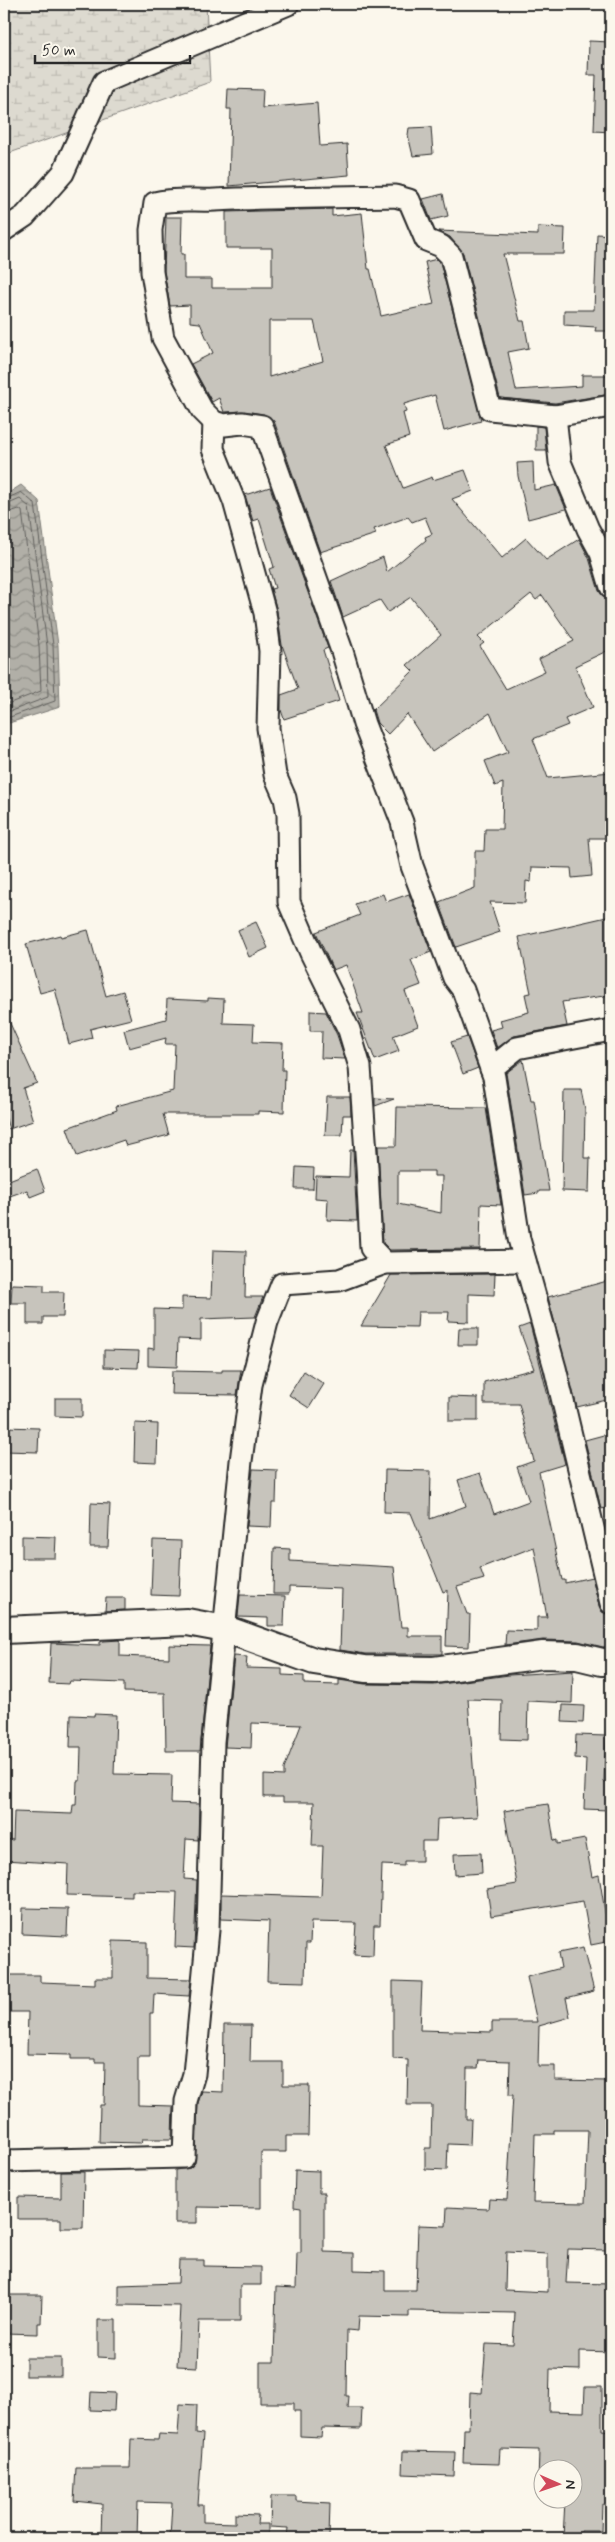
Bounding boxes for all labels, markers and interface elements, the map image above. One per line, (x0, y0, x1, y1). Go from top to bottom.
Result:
scale bar (35, 32, 190, 64)
text: 50 m (42, 41, 76, 61)
north arrow (532, 2460, 582, 2510)
text: N (561, 2479, 579, 2489)

